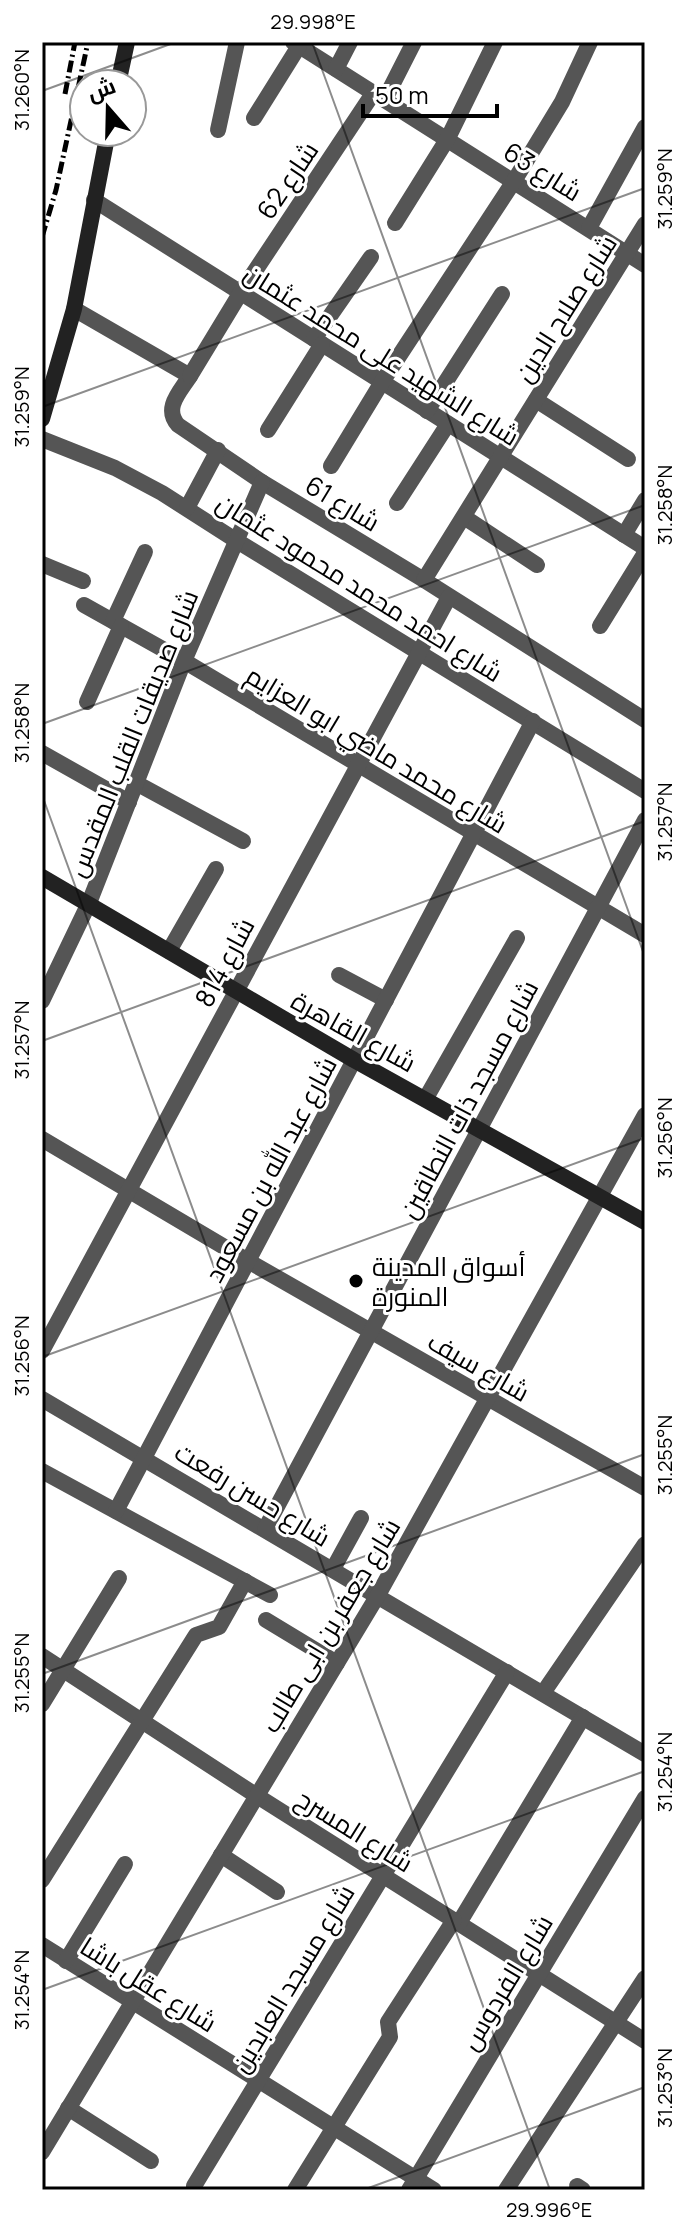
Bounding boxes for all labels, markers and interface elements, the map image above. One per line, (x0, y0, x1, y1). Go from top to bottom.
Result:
text: 29.998°E (270, 8, 356, 35)
text: 31.260°N (8, 49, 35, 131)
north arrow (68, 68, 148, 148)
scale bar (363, 68, 497, 118)
text: ش (83, 70, 120, 108)
text: 50 m (375, 78, 429, 111)
street label: شارع 63 (497, 133, 589, 209)
street label: شارع 62 (248, 134, 326, 226)
text: 31.259°N (651, 148, 678, 230)
street label: شارع صلاح الدين (505, 227, 625, 389)
street label: شارع الشهيد على محمد عثمان (237, 254, 527, 454)
text: 31.259°N (8, 366, 35, 448)
text: 31.258°N (651, 465, 678, 545)
street label: شارع 61 (299, 467, 387, 539)
street label: شارع احمد محمد محمود عثمان (210, 484, 510, 690)
street label: شارع صديقات القلب المقدس (58, 584, 206, 882)
street label: شارع محمد ماضي ابو العزايم (238, 657, 515, 843)
text: 31.258°N (8, 683, 35, 763)
text: 31.257°N (651, 783, 678, 861)
street label: شارع 814 (186, 911, 262, 1013)
street label: شارع مسجد ذات النطاقين (390, 973, 546, 1225)
street label: شارع القاهرة (285, 982, 423, 1080)
text: 31.257°N (8, 1001, 35, 1079)
street label: شارع عبد الله بن مسعود (195, 1050, 345, 1288)
text: 31.256°N (651, 1097, 678, 1179)
place label: أسواق المدينة المنورة (372, 1248, 525, 1314)
marker: أسواق المدينة المنورة (347, 1272, 365, 1290)
text: 31.256°N (8, 1315, 35, 1397)
street label: شارع سيف (421, 1322, 537, 1410)
text: 31.255°N (651, 1415, 678, 1495)
street label: شارع حسن رفعت (168, 1433, 338, 1555)
street label: شارع جعفر بن ابى طالب (252, 1511, 408, 1739)
text: 31.255°N (8, 1633, 35, 1713)
text: 31.254°N (651, 1732, 678, 1812)
street label: شارع المسرح (289, 1780, 421, 1880)
street label: شارع مسجد العابدين (222, 1877, 362, 2079)
street label: شارع الفردوس (451, 1907, 561, 2057)
street label: شارع عقل باشا (74, 1928, 224, 2040)
text: 31.254°N (8, 1950, 35, 2030)
text: 31.253°N (651, 2048, 678, 2128)
text: 29.996°E (506, 2196, 592, 2223)

